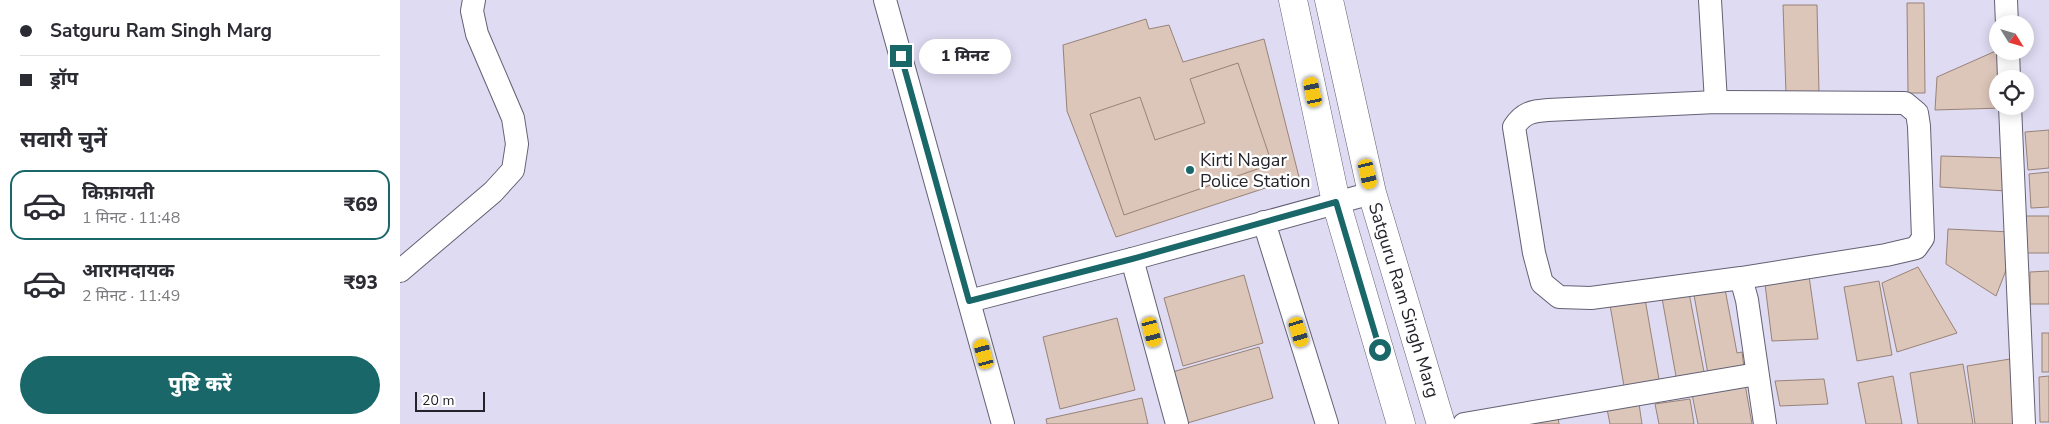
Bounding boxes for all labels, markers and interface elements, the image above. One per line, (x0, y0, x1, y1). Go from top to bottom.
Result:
north arrow (1989, 15, 2034, 60)
map controls (1989, 15, 2034, 115)
text: Satguru Ram Singh Marg (50, 18, 272, 44)
callout: 1 मिनट (918, 38, 1011, 74)
route end (890, 45, 912, 67)
text: 1 मिनट (941, 45, 989, 67)
text: ड्रॉप (50, 66, 78, 92)
button: locate (1989, 70, 2034, 115)
car (1302, 76, 1323, 108)
text: सवारी चुनें (20, 125, 107, 155)
place label: Kirti Nagar Police Station (1200, 148, 1310, 193)
car (1357, 158, 1378, 190)
marker: Kirti Nagar Police Station (1184, 164, 1196, 176)
text: किफ़ायती (82, 180, 154, 206)
icon: car (22, 183, 67, 228)
text: ₹69 (344, 192, 378, 218)
street label: Satguru Ram Singh Marg (1363, 199, 1445, 401)
text: 1 मिनट · 11:48 (82, 207, 180, 229)
text: आरामदायक (82, 258, 174, 284)
icon: car (22, 261, 67, 306)
text: ₹93 (344, 270, 378, 296)
text: 2 मिनट · 11:49 (82, 285, 180, 307)
car (1287, 315, 1310, 349)
car (1140, 316, 1163, 348)
car (972, 338, 995, 370)
route start (1369, 339, 1391, 361)
button: पुष्टि करें (20, 356, 380, 414)
scale bar (415, 389, 485, 412)
text: 20 m (422, 391, 454, 410)

